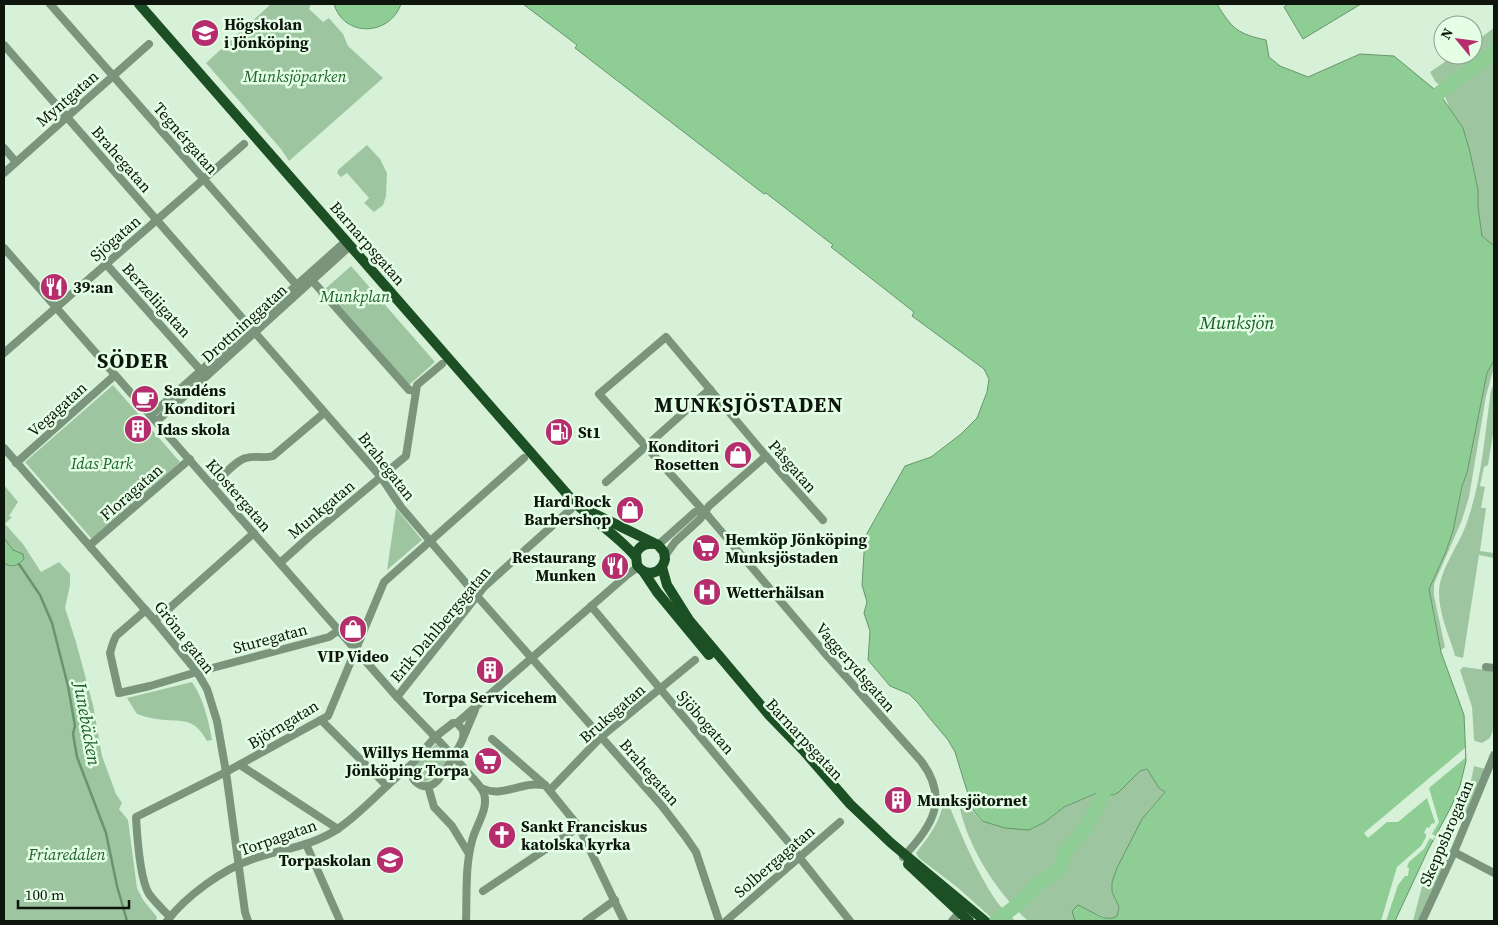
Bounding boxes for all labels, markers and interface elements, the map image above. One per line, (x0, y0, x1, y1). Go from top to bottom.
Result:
place label: Högskolan i Jönköping (224, 13, 309, 53)
north arrow (1433, 15, 1483, 65)
school or university icon: Högskolan i Jönköping (190, 18, 220, 48)
text: N (1435, 24, 1458, 43)
street label: Myntgatan (31, 65, 103, 131)
park label: Munksjöparken (243, 65, 346, 87)
street label: Tegnérgatan (149, 97, 224, 179)
street label: Brahegatan (87, 121, 157, 197)
street label: Barnarpsgatan (325, 196, 411, 290)
street label: Sjögatan (85, 210, 145, 266)
street label: Berzeliigatan (117, 258, 197, 342)
restaurant icon: 39:an (39, 272, 69, 302)
place label: 39:an (73, 276, 114, 298)
street label: Drottninggatan (196, 278, 292, 367)
park label: Munkplan (319, 285, 390, 307)
water label: Munksjön (1199, 310, 1274, 335)
district label: SÖDER (97, 346, 169, 375)
street label: Vegagatan (23, 376, 92, 442)
place label: Sandéns Konditori (164, 379, 235, 419)
cafe icon: Sandéns Konditori (130, 384, 160, 414)
district label: MUNKSJÖSTADEN (654, 390, 844, 419)
building icon: Idas skola (123, 414, 153, 444)
fuel station icon: St1 (544, 417, 574, 447)
place label: Idas skola (157, 418, 231, 440)
place label: St1 (578, 421, 601, 443)
street label: Brahegatan (353, 427, 421, 505)
place label: Konditori Rosetten (648, 435, 719, 475)
street label: Påsgatan (764, 435, 822, 497)
shop icon: Konditori Rosetten (723, 440, 753, 470)
park label: Idas Park (70, 452, 134, 474)
street label: Klostergatan (201, 454, 277, 536)
street label: Floragatan (95, 458, 167, 525)
street label: Munkgatan (283, 474, 359, 543)
place label: Hard Rock Barbershop (524, 490, 611, 530)
shop icon: Hard Rock Barbershop (615, 495, 645, 525)
place label: Hemköp Jönköping Munksjöstaden (725, 528, 868, 568)
supermarket icon: Hemköp Jönköping Munksjöstaden (691, 533, 721, 563)
place label: Restaurang Munken (512, 546, 596, 586)
restaurant icon: Restaurang Munken (600, 551, 630, 581)
street label: Erik Dahlbergsgatan (385, 561, 495, 687)
hospital icon: Wetterhälsan (692, 577, 722, 607)
place label: Wetterhälsan (726, 581, 824, 603)
street label: Gröna gatan (150, 596, 221, 678)
shop icon: VIP Video (338, 614, 368, 644)
street label: Sturegatan (230, 617, 310, 659)
street label: Vaggerydsgatan (811, 618, 901, 717)
place label: VIP Video (317, 645, 389, 667)
building icon: Torpa Servicehem (475, 655, 505, 685)
water label: Junebäcken (67, 677, 107, 768)
street label: Bruksgatan (574, 678, 650, 748)
street label: Sjöbogatan (672, 685, 740, 759)
place label: Torpa Servicehem (423, 686, 558, 708)
street label: Barnarpsgatan (761, 693, 849, 785)
street label: Björngatan (244, 694, 323, 754)
street label: Brahegatan (615, 734, 685, 810)
place label: Willys Hemma Jönköping Torpa (345, 741, 469, 781)
supermarket icon: Willys Hemma Jönköping Torpa (473, 746, 503, 776)
street label: Skeppsbrogatan (1414, 776, 1478, 890)
building icon: Munksjötornet (883, 785, 913, 815)
place label: Munksjötornet (917, 789, 1027, 811)
street label: Torpagatan (236, 813, 320, 861)
place label: Sankt Franciskus katolska kyrka (521, 815, 647, 855)
street label: Solbergagatan (729, 819, 819, 902)
church icon: Sankt Franciskus katolska kyrka (487, 820, 517, 850)
park label: Friaredalen (27, 843, 106, 865)
school or university icon: Torpaskolan (375, 845, 405, 875)
place label: Torpaskolan (279, 849, 371, 871)
scale bar (18, 878, 129, 910)
text: 100 m (25, 884, 65, 905)

